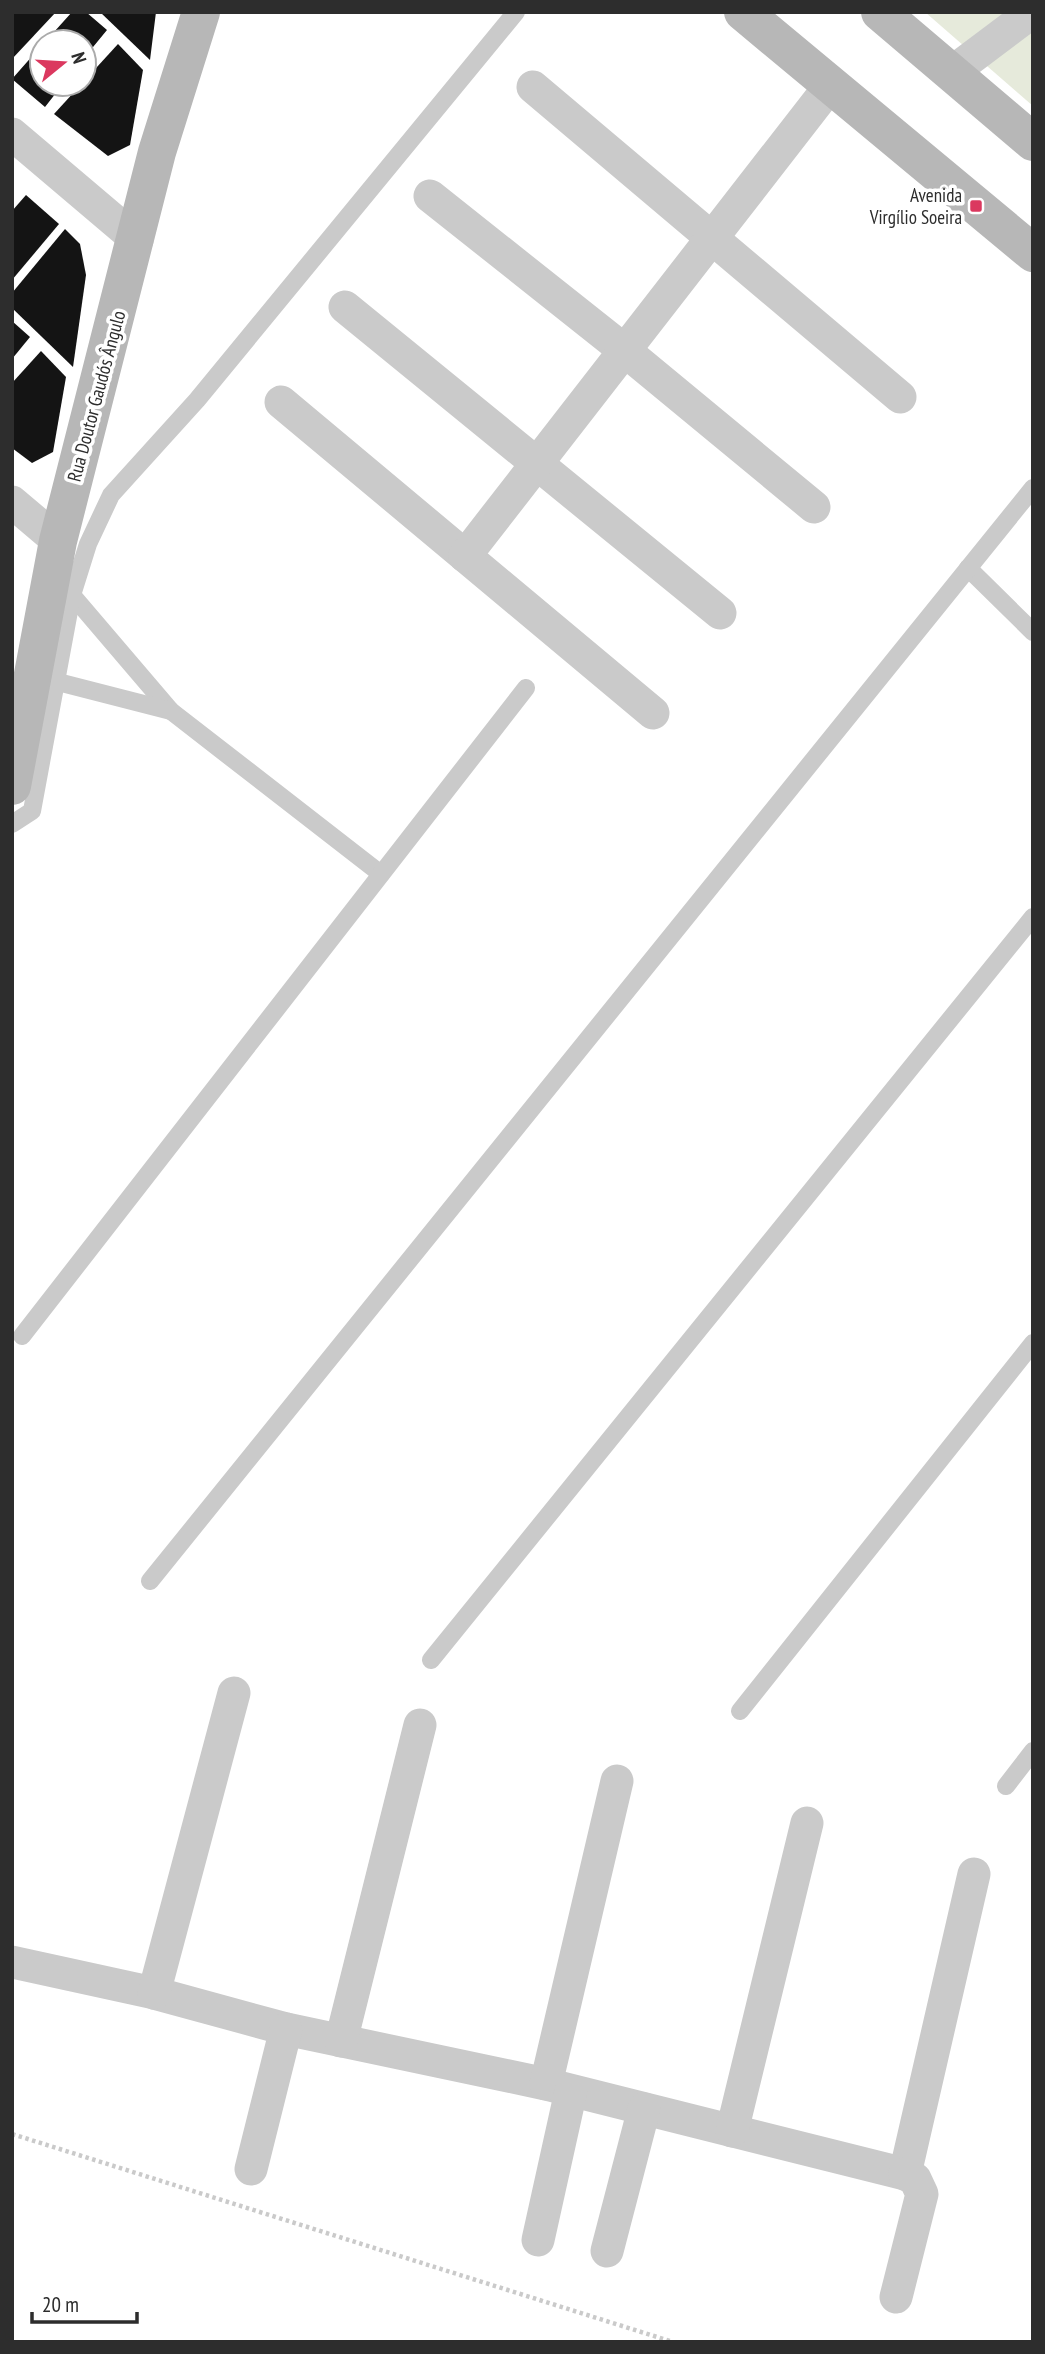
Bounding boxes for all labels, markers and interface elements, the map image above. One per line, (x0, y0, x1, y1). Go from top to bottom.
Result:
north arrow (28, 28, 98, 98)
text: N (66, 49, 92, 66)
place label: Avenida Virgílio Soeira (869, 183, 962, 229)
marker: Avenida Virgílio Soeira (968, 198, 984, 214)
street label: Rua Doutor Gaudós Ângulo (62, 308, 130, 484)
scale bar (32, 2280, 136, 2324)
text: 20 m (42, 2291, 79, 2318)

